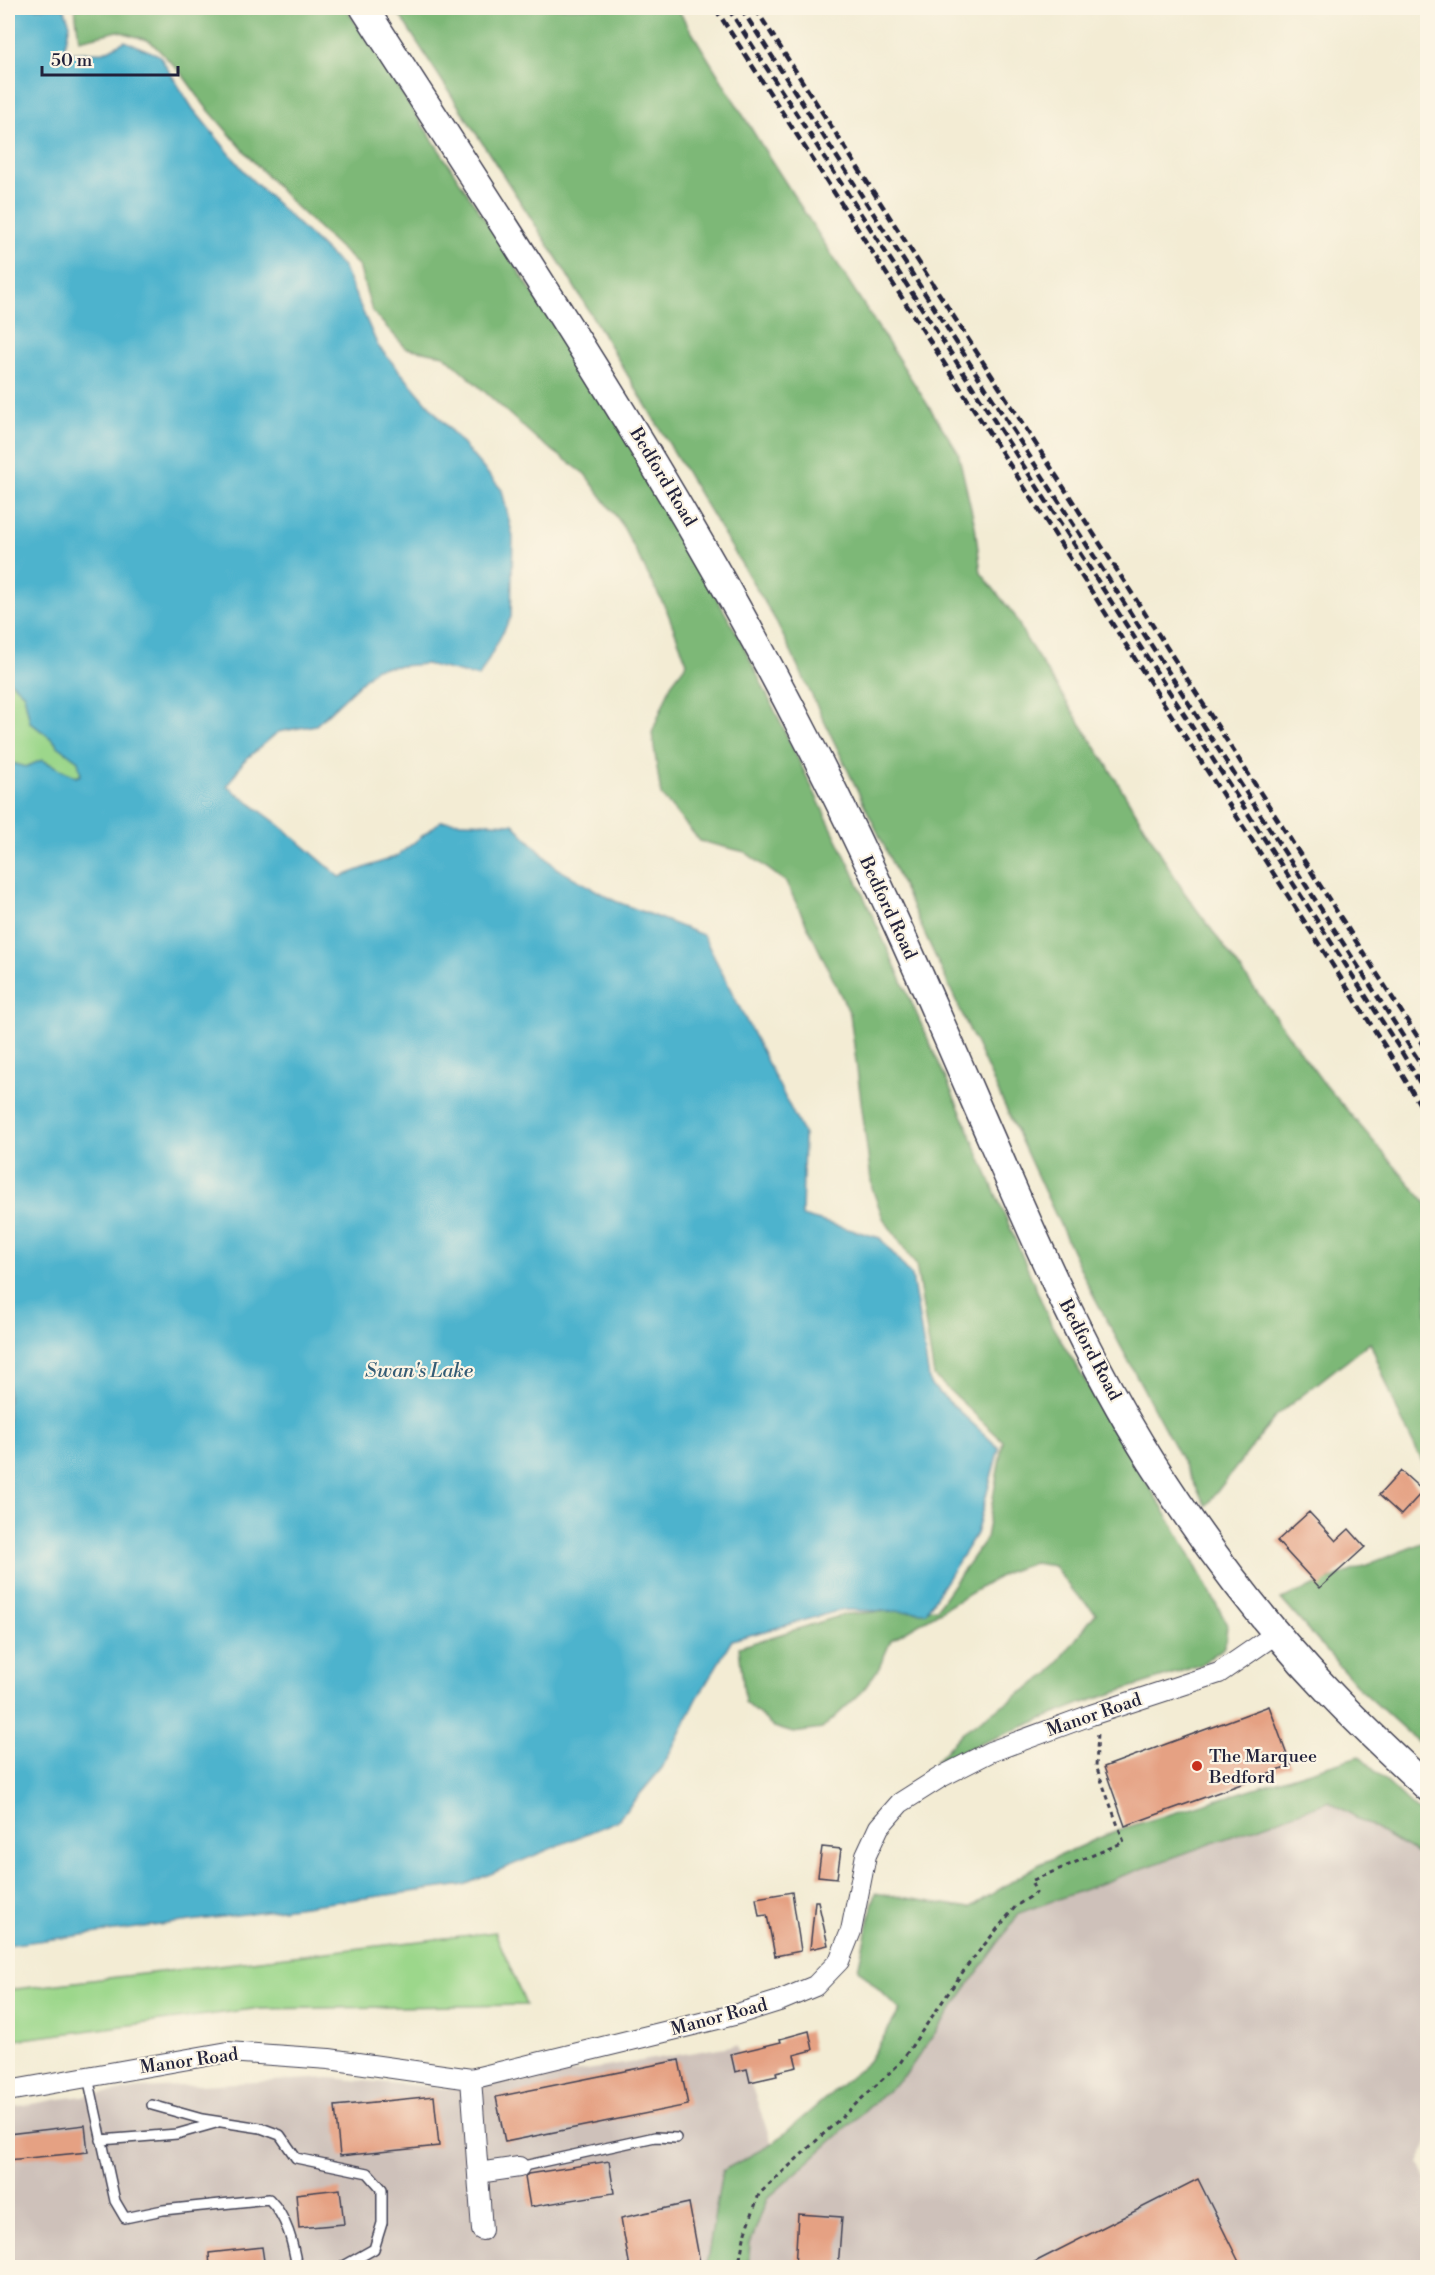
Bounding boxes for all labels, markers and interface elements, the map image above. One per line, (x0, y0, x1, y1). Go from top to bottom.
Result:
scale bar (42, 39, 178, 77)
text: 50 m (51, 49, 93, 72)
street label: Bedford Road (624, 422, 702, 531)
street label: Bedford Road (854, 852, 922, 964)
street label: Bedford Road (1053, 1294, 1127, 1405)
water label: Swan's Lake (365, 1359, 474, 1384)
street label: Manor Road (1043, 1688, 1145, 1742)
place label: The Marquee Bedford (1208, 1745, 1317, 1789)
marker: The Marquee Bedford (1190, 1759, 1204, 1773)
street label: Manor Road (668, 1993, 771, 2041)
street label: Manor Road (138, 2043, 240, 2079)

